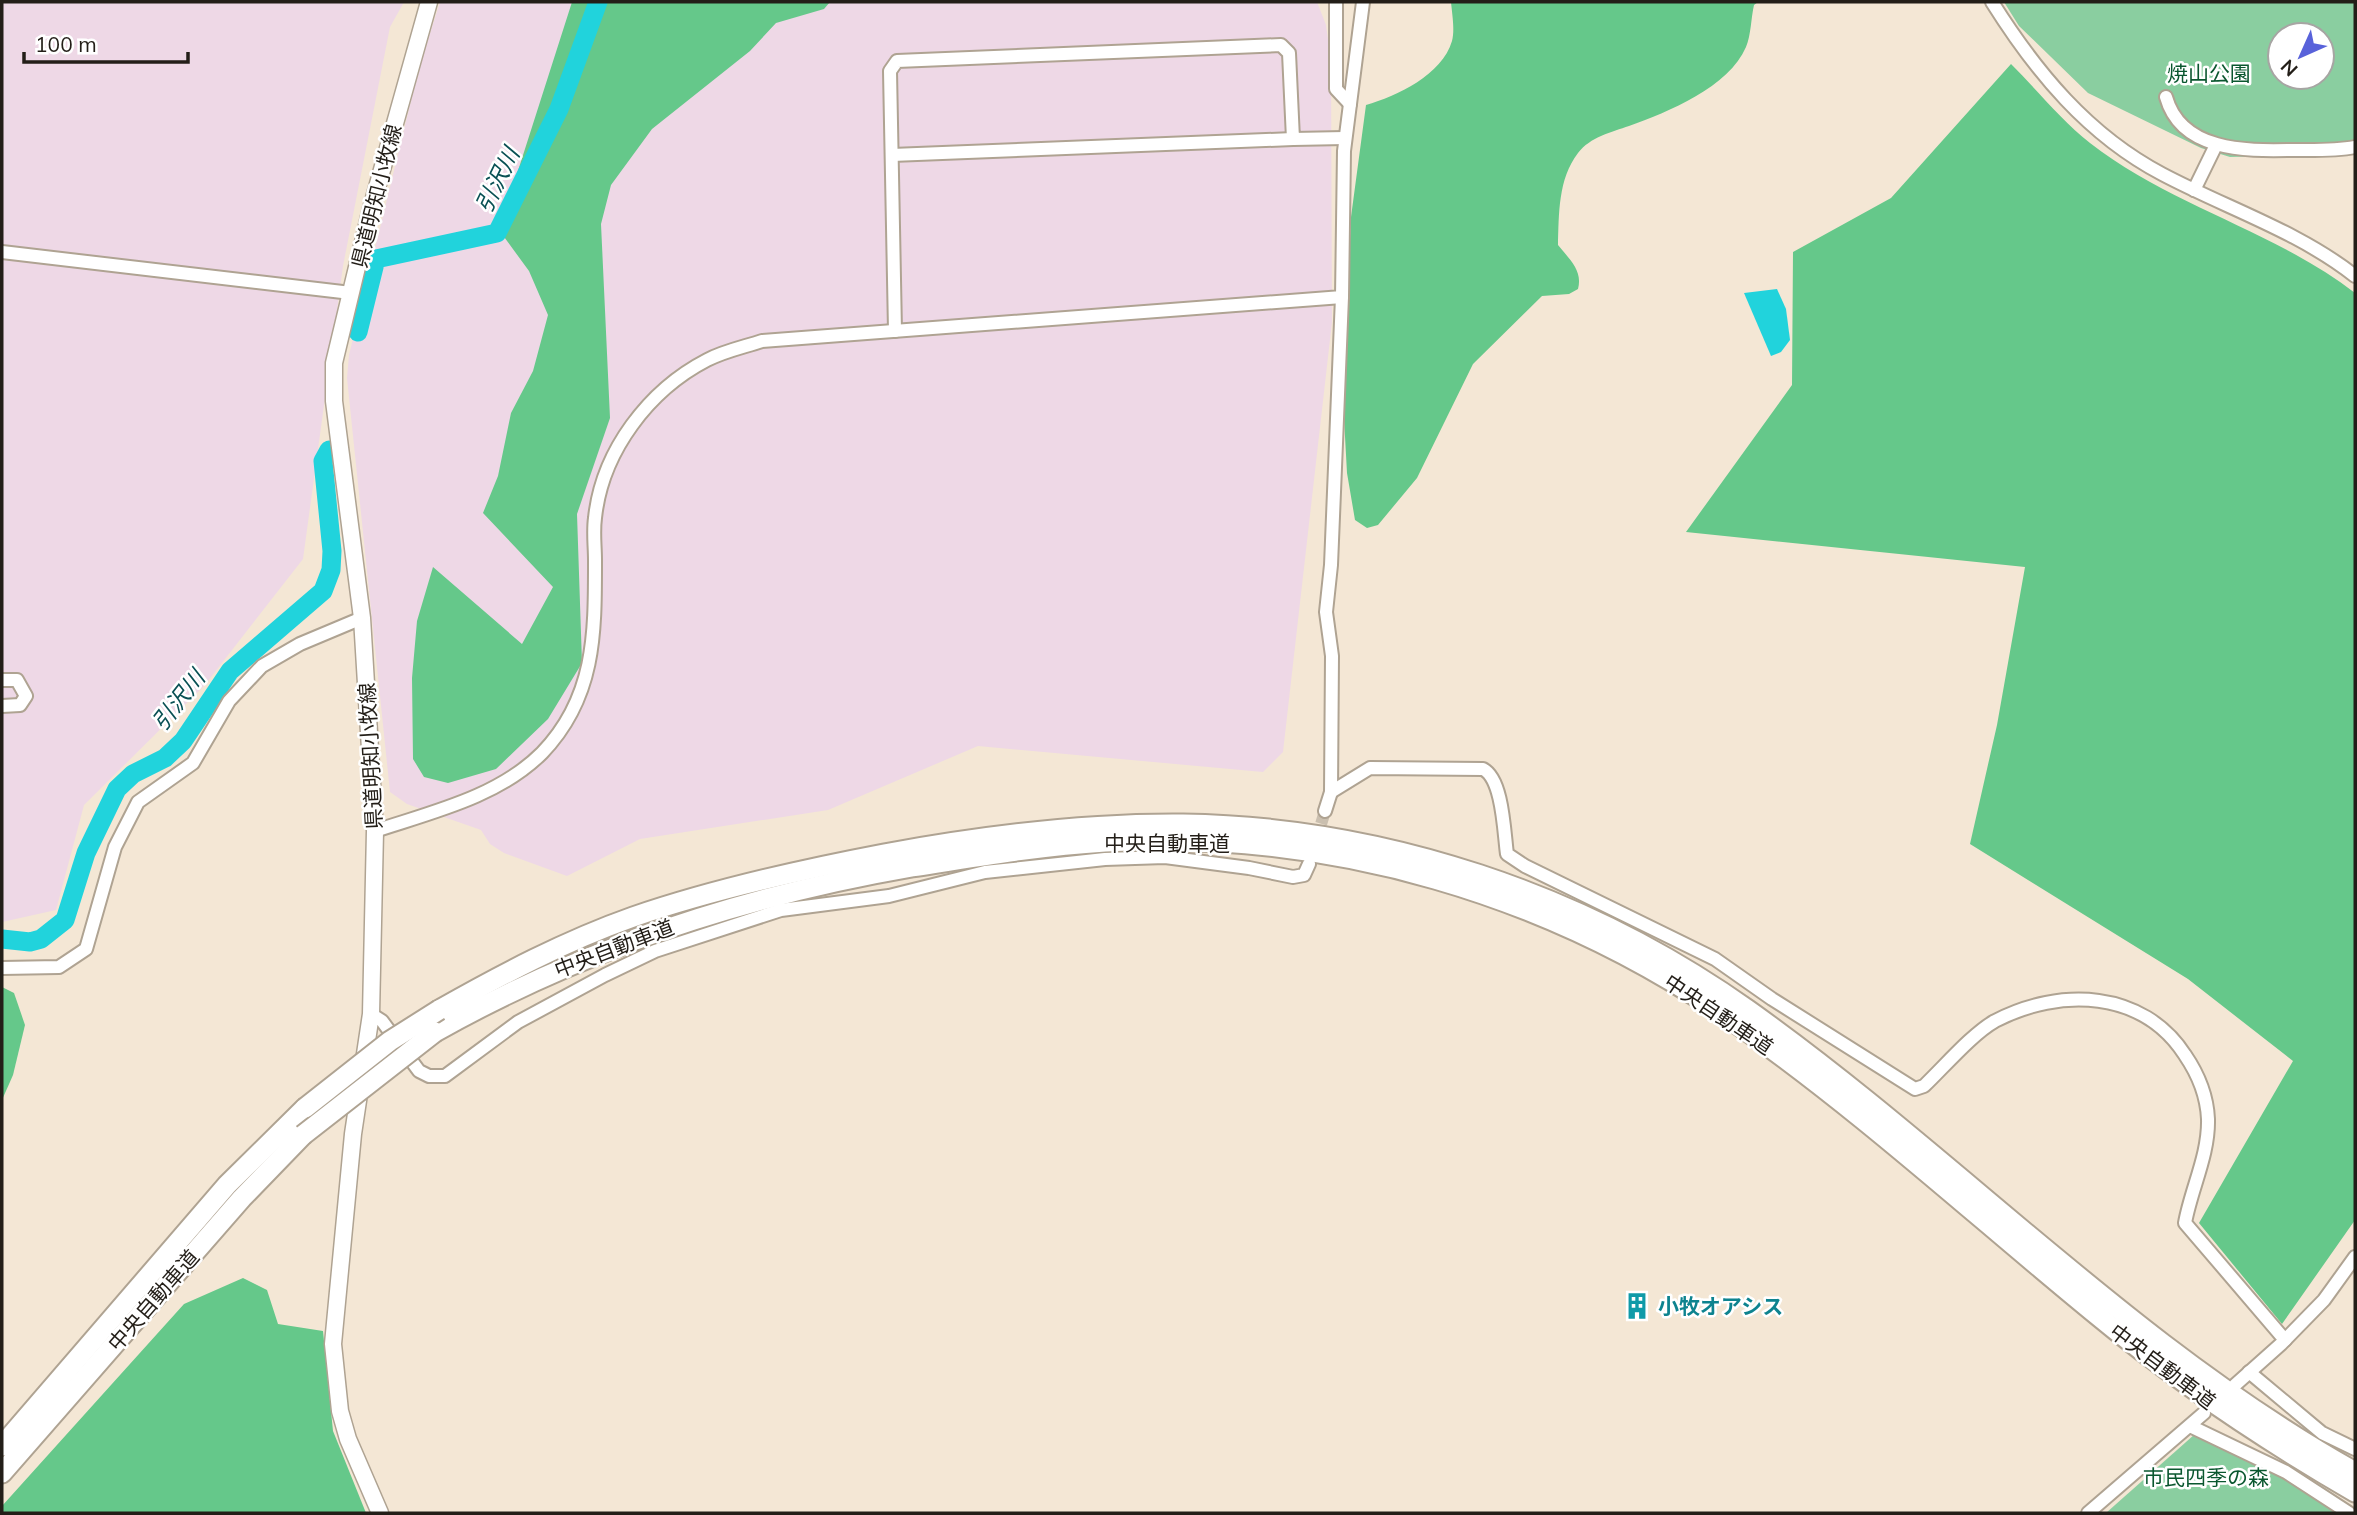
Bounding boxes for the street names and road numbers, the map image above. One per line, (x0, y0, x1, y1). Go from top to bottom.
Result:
street label: 県道明知小牧線 (346, 122, 406, 270)
street label: 県道明知小牧線 (353, 682, 387, 830)
street label: 中央自動車道 (1104, 830, 1230, 856)
street label: 中央自動車道 (551, 913, 677, 983)
street label: 中央自動車道 (1660, 968, 1778, 1060)
street label: 中央自動車道 (102, 1244, 204, 1356)
street label: 中央自動車道 (2105, 1318, 2221, 1414)

